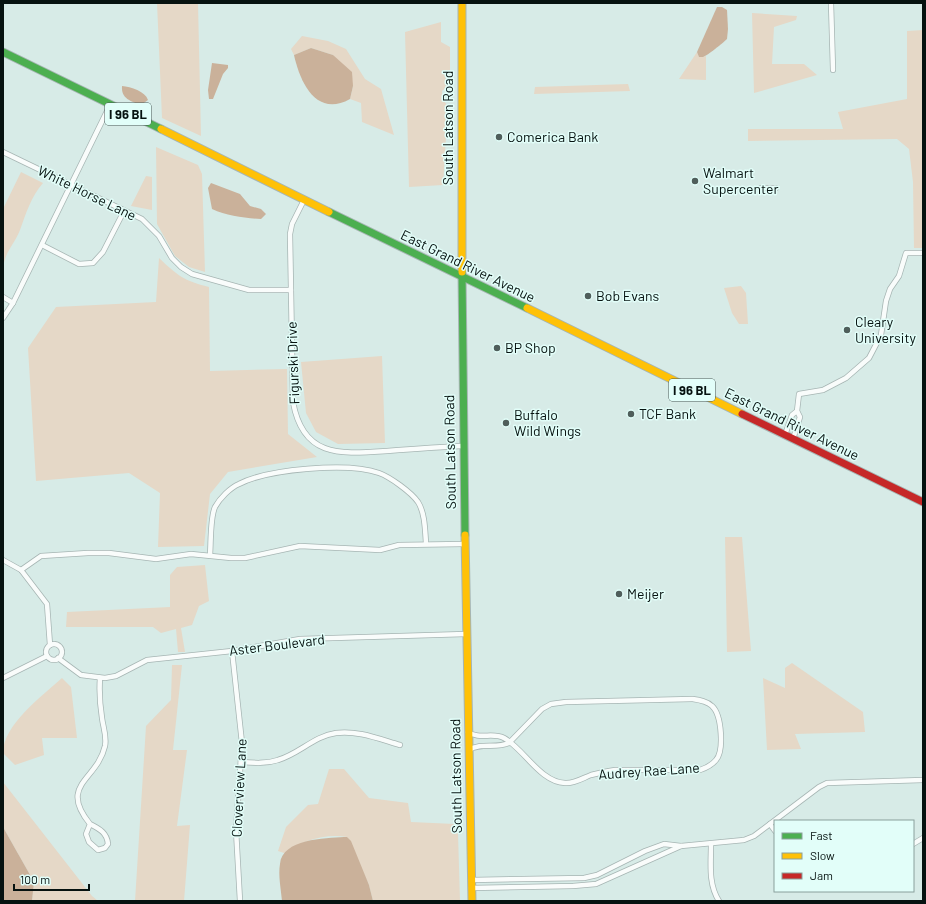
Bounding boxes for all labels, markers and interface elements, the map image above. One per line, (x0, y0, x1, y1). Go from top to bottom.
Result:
street label: South Latson Road (439, 71, 456, 185)
road number: I 96 BL (105, 103, 151, 125)
place label: Comerica Bank (507, 128, 598, 145)
marker: Comerica Bank (494, 132, 504, 142)
street label: White Horse Lane (35, 161, 139, 224)
place label: Walmart Supercenter (703, 164, 779, 197)
marker: Walmart Supercenter (690, 176, 700, 186)
street label: East Grand River Avenue (398, 226, 538, 305)
place label: Bob Evans (596, 287, 660, 304)
marker: Bob Evans (583, 291, 593, 301)
place label: Cleary University (855, 313, 917, 346)
street label: Figurski Drive (283, 321, 302, 405)
marker: Cleary University (842, 325, 852, 335)
place label: BP Shop (505, 339, 556, 356)
marker: BP Shop (492, 343, 502, 353)
road number: I 96 BL (669, 379, 715, 401)
street label: East Grand River Avenue (722, 384, 862, 463)
street label: South Latson Road (440, 395, 459, 509)
place label: TCF Bank (639, 405, 696, 422)
place label: Buffalo Wild Wings (514, 406, 581, 439)
marker: TCF Bank (626, 409, 636, 419)
marker: Buffalo Wild Wings (501, 418, 511, 428)
place label: Meijer (627, 585, 664, 602)
marker: Meijer (614, 589, 624, 599)
street label: Aster Boulevard (228, 630, 326, 659)
street label: South Latson Road (446, 719, 465, 833)
street label: Cloverview Lane (227, 738, 250, 838)
street label: Audrey Rae Lane (598, 758, 700, 783)
legend (774, 820, 914, 892)
text: Fast (810, 828, 833, 842)
text: Slow (810, 848, 835, 862)
scale bar (14, 866, 89, 892)
text: Jam (810, 868, 833, 882)
text: 100 m (20, 872, 50, 886)

